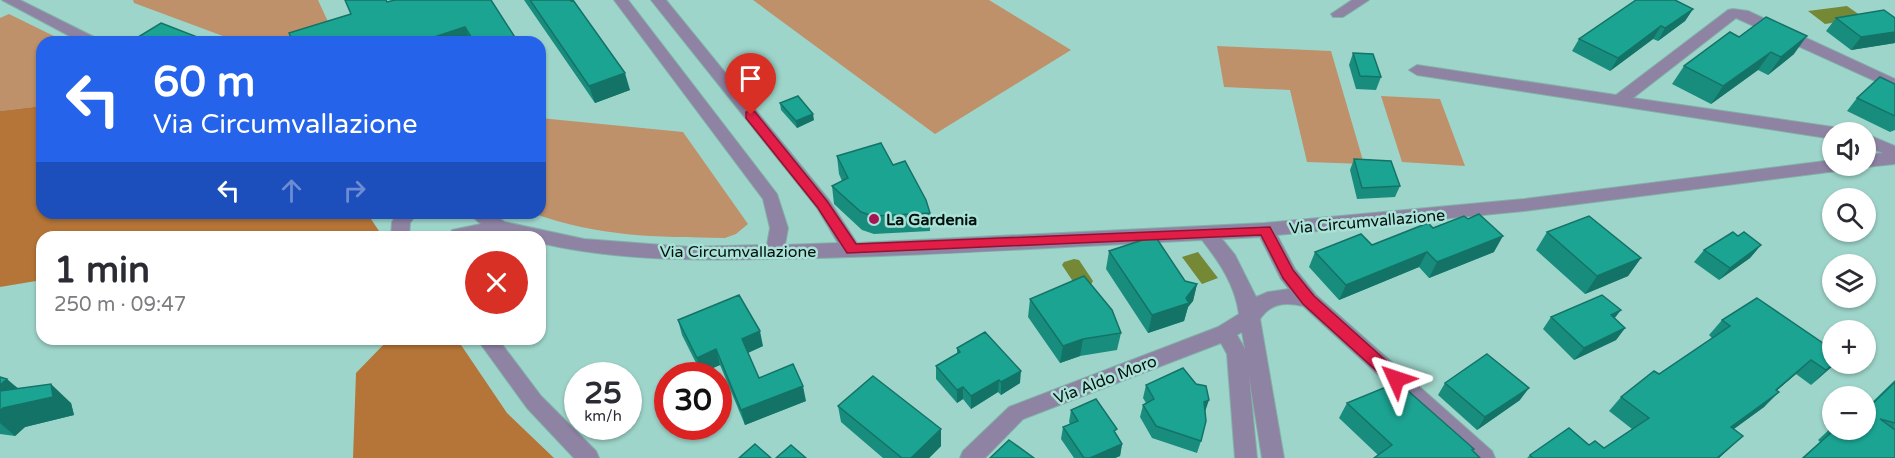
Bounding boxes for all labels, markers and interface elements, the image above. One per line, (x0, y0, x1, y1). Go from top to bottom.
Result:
pin (725, 53, 776, 115)
text: 60 m (153, 57, 255, 108)
icon: left (54, 60, 132, 138)
icon: arrive (734, 62, 767, 95)
text: Via Circumvallazione (153, 108, 417, 141)
map controls (1822, 122, 1876, 440)
button: sound (1822, 122, 1876, 176)
icon: left (212, 174, 245, 207)
icon: ahead (275, 174, 308, 207)
icon: right (338, 174, 371, 207)
button: search (1822, 188, 1876, 242)
street label: Via Circumvallazione (1288, 205, 1446, 239)
place label: La Gardenia (886, 210, 977, 230)
marker: La Gardenia (867, 212, 881, 226)
street label: Via Circumvallazione (660, 242, 816, 262)
text: 1 min (54, 249, 150, 292)
button: close (465, 251, 528, 314)
button: layers (1822, 254, 1876, 308)
text: 250 m · 09:47 (54, 293, 186, 317)
button: + (1822, 320, 1876, 374)
position arrow (1364, 347, 1428, 411)
street label: Via Aldo Moro (1051, 351, 1160, 409)
speed limit sign: 30 (654, 362, 732, 440)
text: 25 (584, 375, 622, 412)
button: − (1822, 386, 1876, 440)
text: km/h (584, 407, 622, 425)

